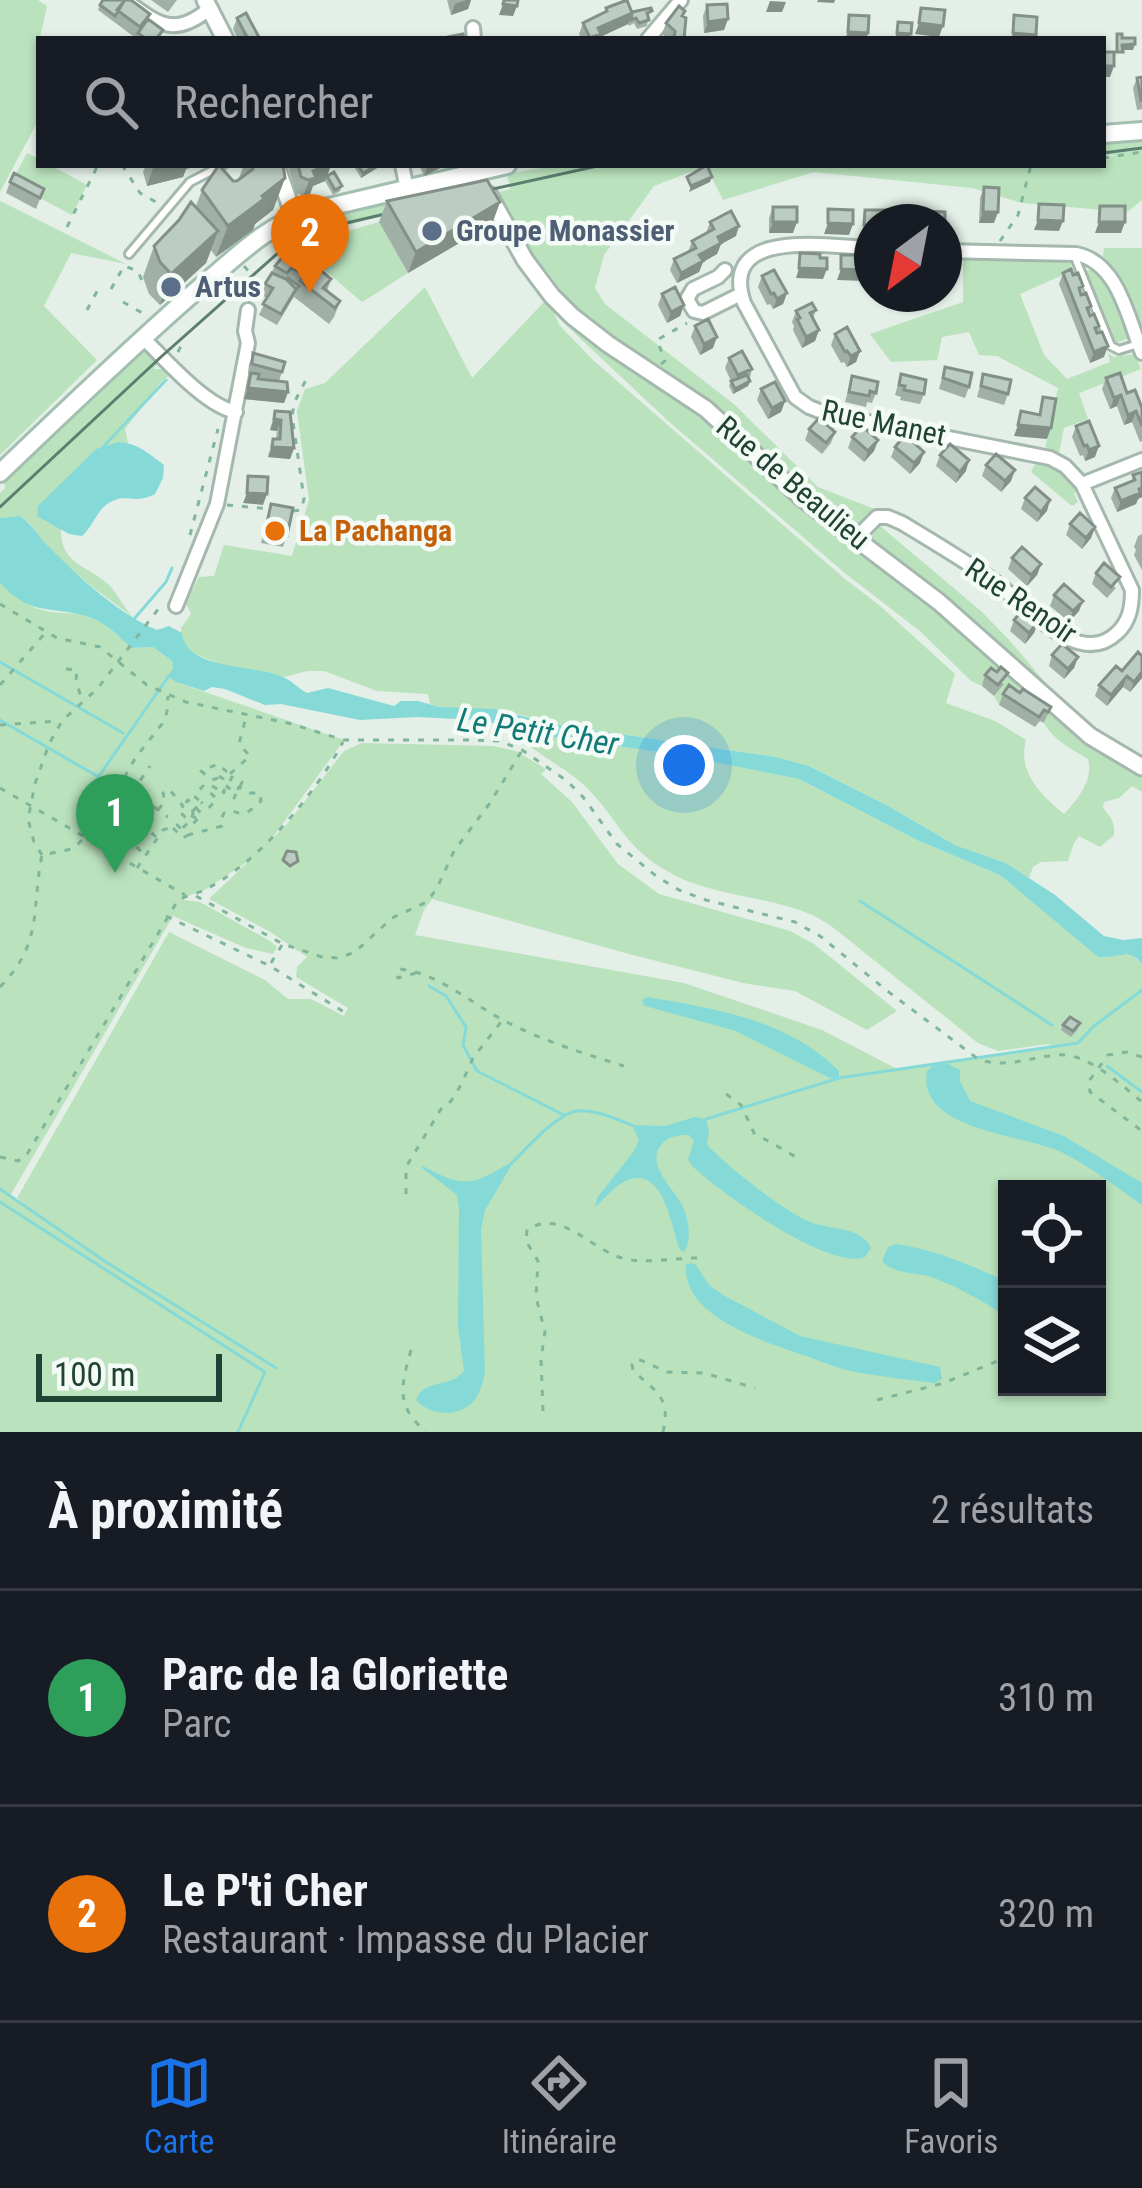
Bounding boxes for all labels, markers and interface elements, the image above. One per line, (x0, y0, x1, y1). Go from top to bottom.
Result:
search box (36, 36, 1106, 168)
icon: search (78, 69, 144, 135)
text: Rechercher (174, 76, 373, 129)
pin: 2 (271, 194, 349, 293)
north arrow (854, 204, 962, 312)
place label: Groupe Monassier (456, 213, 675, 248)
marker: Groupe Monassier (419, 218, 445, 244)
place label: Artus (195, 269, 261, 304)
marker: Artus (158, 274, 184, 300)
street label: Rue Manet (819, 392, 949, 453)
street label: Rue de Beaulieu (710, 409, 877, 557)
place label: La Pachanga (299, 513, 452, 548)
marker: La Pachanga (262, 518, 288, 544)
street label: Rue Renoir (959, 551, 1084, 651)
water label: Le Petit Cher (455, 700, 622, 764)
your location (654, 735, 714, 795)
pin: 1 (76, 774, 154, 873)
map controls (998, 1180, 1106, 1396)
button: locate (998, 1180, 1106, 1288)
button: layers (998, 1288, 1106, 1396)
scale bar (36, 1348, 222, 1401)
text: 100 m (54, 1355, 135, 1394)
text: À proximité (48, 1481, 283, 1540)
text: 2 résultats (931, 1487, 1094, 1533)
text: Parc de la Gloriette (162, 1648, 508, 1701)
text: 1 (77, 1675, 97, 1721)
text: 310 m (998, 1675, 1094, 1721)
text: Parc (162, 1701, 232, 1747)
text: Le P'ti Cher (162, 1864, 368, 1917)
text: 2 (77, 1891, 97, 1937)
text: 320 m (998, 1891, 1094, 1937)
text: Restaurant · Impasse du Placier (162, 1917, 649, 1963)
tab: Carte (144, 2050, 214, 2161)
tab: Itinéraire (502, 2050, 617, 2161)
tab: Favoris (904, 2050, 998, 2161)

